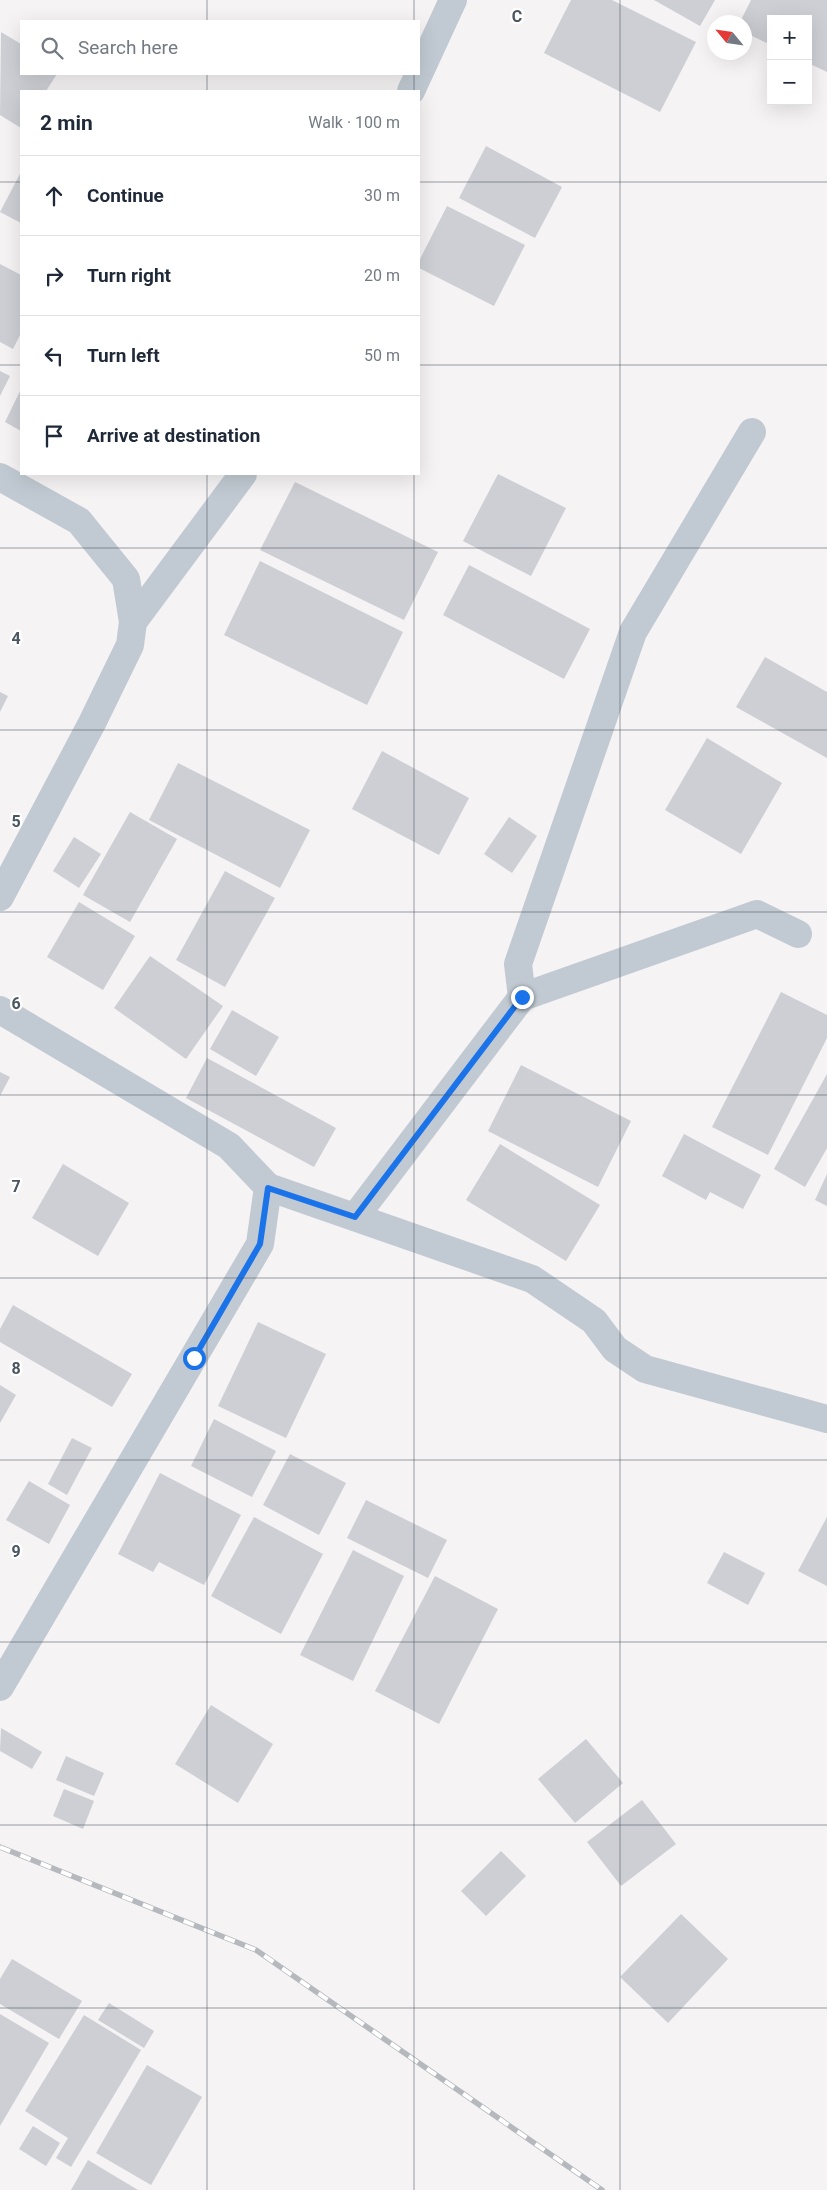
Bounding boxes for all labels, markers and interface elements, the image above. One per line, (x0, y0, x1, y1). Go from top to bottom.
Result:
text: C (512, 7, 522, 26)
north arrow (707, 15, 752, 60)
map controls (767, 15, 812, 105)
button: + (767, 15, 812, 60)
search box (20, 20, 420, 75)
icon: search (38, 34, 66, 62)
text: Search here (78, 36, 178, 59)
button: − (767, 60, 812, 105)
text: 2 min (40, 111, 93, 135)
text: Walk · 100 m (308, 113, 400, 132)
icon: ahead (40, 182, 68, 210)
text: Continue (87, 184, 164, 207)
text: 30 m (364, 186, 400, 205)
icon: right (40, 262, 68, 290)
text: Turn right (87, 264, 171, 287)
text: 20 m (364, 266, 400, 285)
icon: left (40, 342, 68, 370)
text: Turn left (87, 344, 160, 367)
text: 50 m (364, 346, 400, 365)
icon: arrive (40, 422, 68, 450)
text: Arrive at destination (87, 424, 260, 447)
text: 4 (11, 629, 21, 648)
text: 5 (11, 812, 21, 831)
route end (511, 986, 534, 1009)
text: 6 (11, 994, 21, 1013)
text: 7 (11, 1177, 21, 1196)
route start (183, 1347, 206, 1370)
text: 8 (11, 1359, 21, 1378)
text: 9 (11, 1542, 21, 1561)

